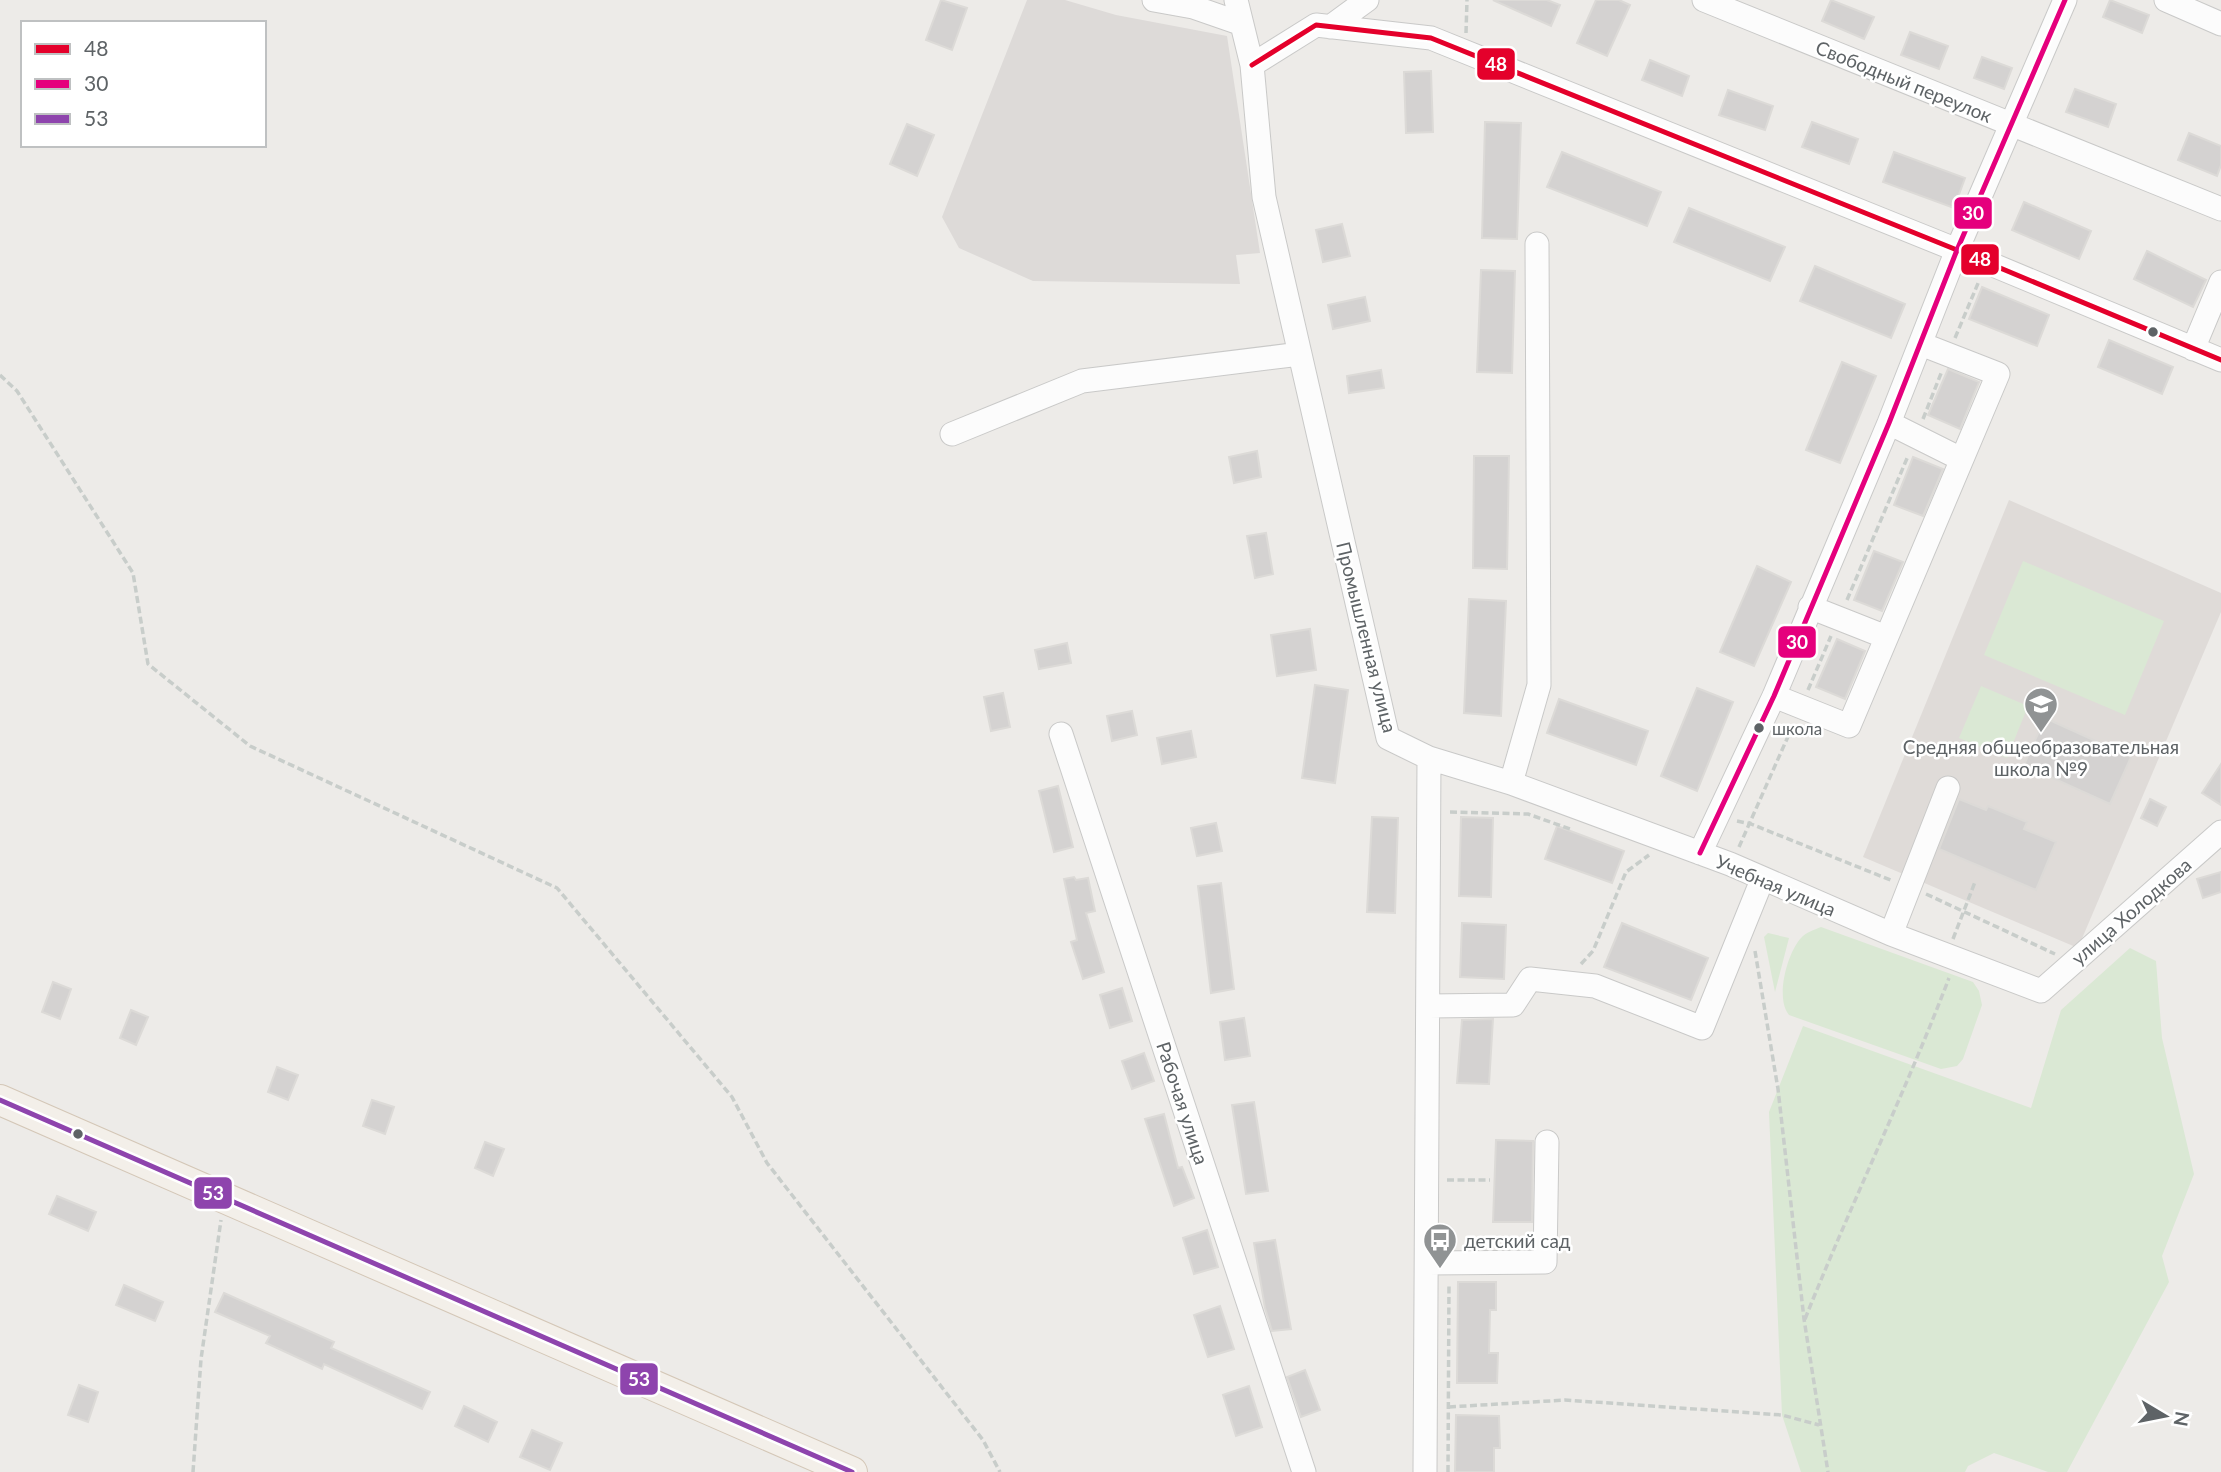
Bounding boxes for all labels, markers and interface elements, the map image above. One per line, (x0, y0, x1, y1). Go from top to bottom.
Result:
legend (21, 21, 266, 147)
text: 48 (84, 35, 108, 60)
street label: Свободный переулок (1812, 35, 1996, 127)
line badge: 48 (1476, 47, 1516, 81)
text: 48 (1485, 52, 1507, 75)
text: 30 (84, 70, 108, 95)
text: 53 (84, 105, 108, 130)
line badge: 30 (1953, 196, 1993, 230)
text: 30 (1962, 201, 1984, 224)
line badge: 48 (1960, 243, 2000, 276)
text: 48 (1969, 247, 1991, 270)
unlabelled marker (2146, 325, 2160, 339)
street label: Промышленная улица (1332, 539, 1402, 735)
line badge: 30 (1777, 625, 1817, 659)
text: 30 (1786, 630, 1808, 653)
school or university icon: Средняя общеобразовательная школа №9 (2022, 685, 2060, 734)
place label: школа (1772, 718, 1822, 739)
marker: школа (1752, 721, 1766, 735)
place label: Средняя общеобразовательная школа №9 (1903, 735, 2179, 780)
street label: Учебная улица (1713, 849, 1839, 921)
street label: улица Холодкова (2066, 853, 2196, 969)
street label: Рабочая улица (1152, 1039, 1214, 1167)
unlabelled marker (71, 1127, 85, 1141)
line badge: 53 (193, 1176, 233, 1210)
text: 53 (202, 1181, 224, 1204)
bus stop icon: детский сад (1421, 1221, 1459, 1270)
place label: детский сад (1464, 1229, 1571, 1252)
line badge: 53 (619, 1362, 659, 1396)
text: 53 (628, 1367, 650, 1390)
north arrow (2130, 1381, 2200, 1451)
text: N (2170, 1410, 2195, 1428)

